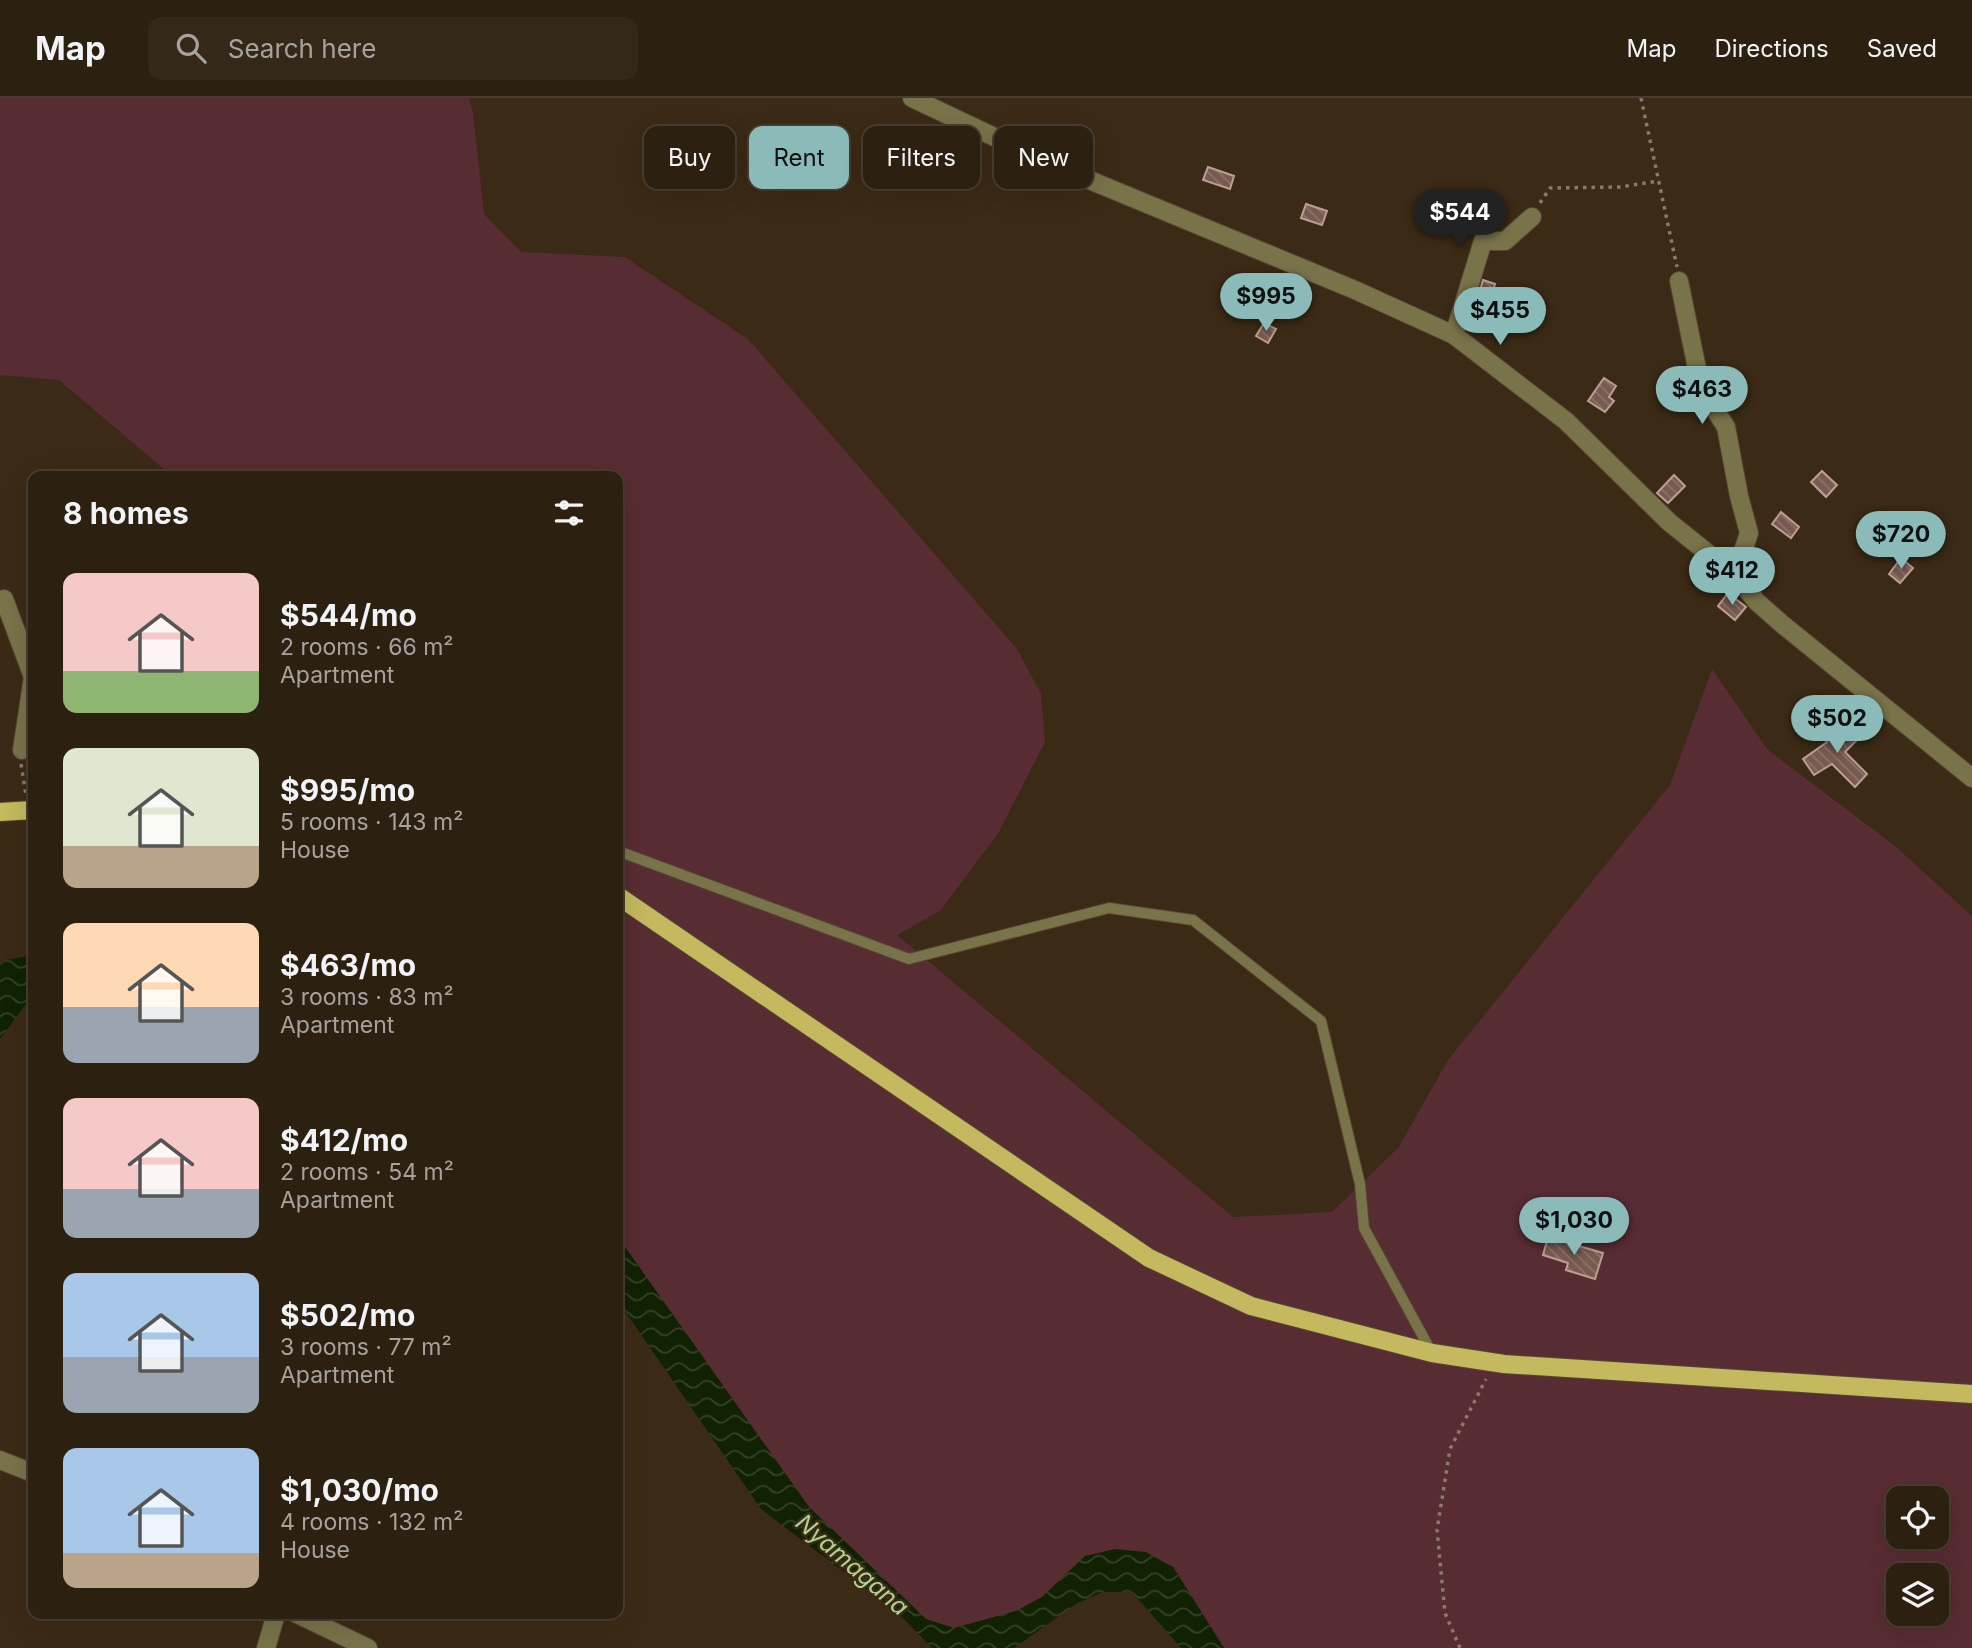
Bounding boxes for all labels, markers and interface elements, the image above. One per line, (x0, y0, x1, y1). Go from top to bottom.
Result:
search box (148, 17, 638, 80)
text: Map (35, 28, 106, 68)
icon: search (172, 29, 210, 67)
text: Search here (228, 33, 376, 64)
text: Map (1627, 34, 1676, 63)
text: Directions (1714, 34, 1829, 63)
text: Saved (1867, 34, 1937, 63)
chip: Buy (644, 126, 735, 189)
chip: Rent (749, 126, 849, 189)
chip: Filters (863, 126, 980, 189)
chip: New (994, 126, 1093, 189)
pin: $544 (1419, 190, 1501, 249)
text: $544 (1430, 198, 1490, 226)
pin: $995 (1225, 274, 1307, 333)
text: $995 (1236, 282, 1296, 310)
pin: $455 (1459, 288, 1541, 347)
text: $455 (1470, 296, 1530, 324)
pin: $463 (1661, 366, 1743, 426)
text: $463 (1672, 375, 1732, 403)
icon: filters (550, 494, 588, 532)
text: 8 homes (63, 495, 189, 531)
pin: $720 (1860, 512, 1942, 571)
text: $720 (1872, 520, 1930, 548)
pin: $412 (1691, 547, 1773, 607)
text: $412 (1705, 556, 1759, 584)
text: $544/mo (280, 597, 417, 633)
icon: home (119, 601, 203, 685)
text: 2 rooms · 66 m² (280, 633, 454, 661)
text: Apartment (280, 661, 394, 689)
pin: $502 (1796, 696, 1878, 755)
text: $502 (1807, 704, 1867, 732)
text: $995/mo (280, 772, 415, 808)
icon: home (119, 776, 203, 860)
text: 5 rooms · 143 m² (280, 808, 463, 836)
text: House (280, 836, 350, 864)
text: $463/mo (280, 947, 416, 983)
icon: home (119, 951, 203, 1035)
text: 3 rooms · 83 m² (280, 983, 454, 1011)
text: Apartment (280, 1011, 394, 1039)
text: $412/mo (280, 1122, 408, 1158)
icon: home (119, 1126, 203, 1210)
text: 2 rooms · 54 m² (280, 1158, 454, 1186)
text: Apartment (280, 1186, 394, 1214)
pin: $1,030 (1517, 1198, 1631, 1257)
text: $1,030 (1535, 1206, 1613, 1234)
text: $502/mo (280, 1297, 415, 1333)
icon: home (119, 1301, 203, 1385)
text: 3 rooms · 77 m² (280, 1333, 452, 1361)
text: Apartment (280, 1361, 394, 1389)
text: $1,030/mo (280, 1472, 439, 1508)
icon: home (119, 1476, 203, 1560)
map controls (1886, 1486, 1949, 1626)
button: locate (1886, 1486, 1949, 1549)
text: 4 rooms · 132 m² (280, 1508, 463, 1536)
water label: Nyamagana (790, 1508, 915, 1622)
text: House (280, 1536, 350, 1564)
button: layers (1886, 1563, 1949, 1626)

